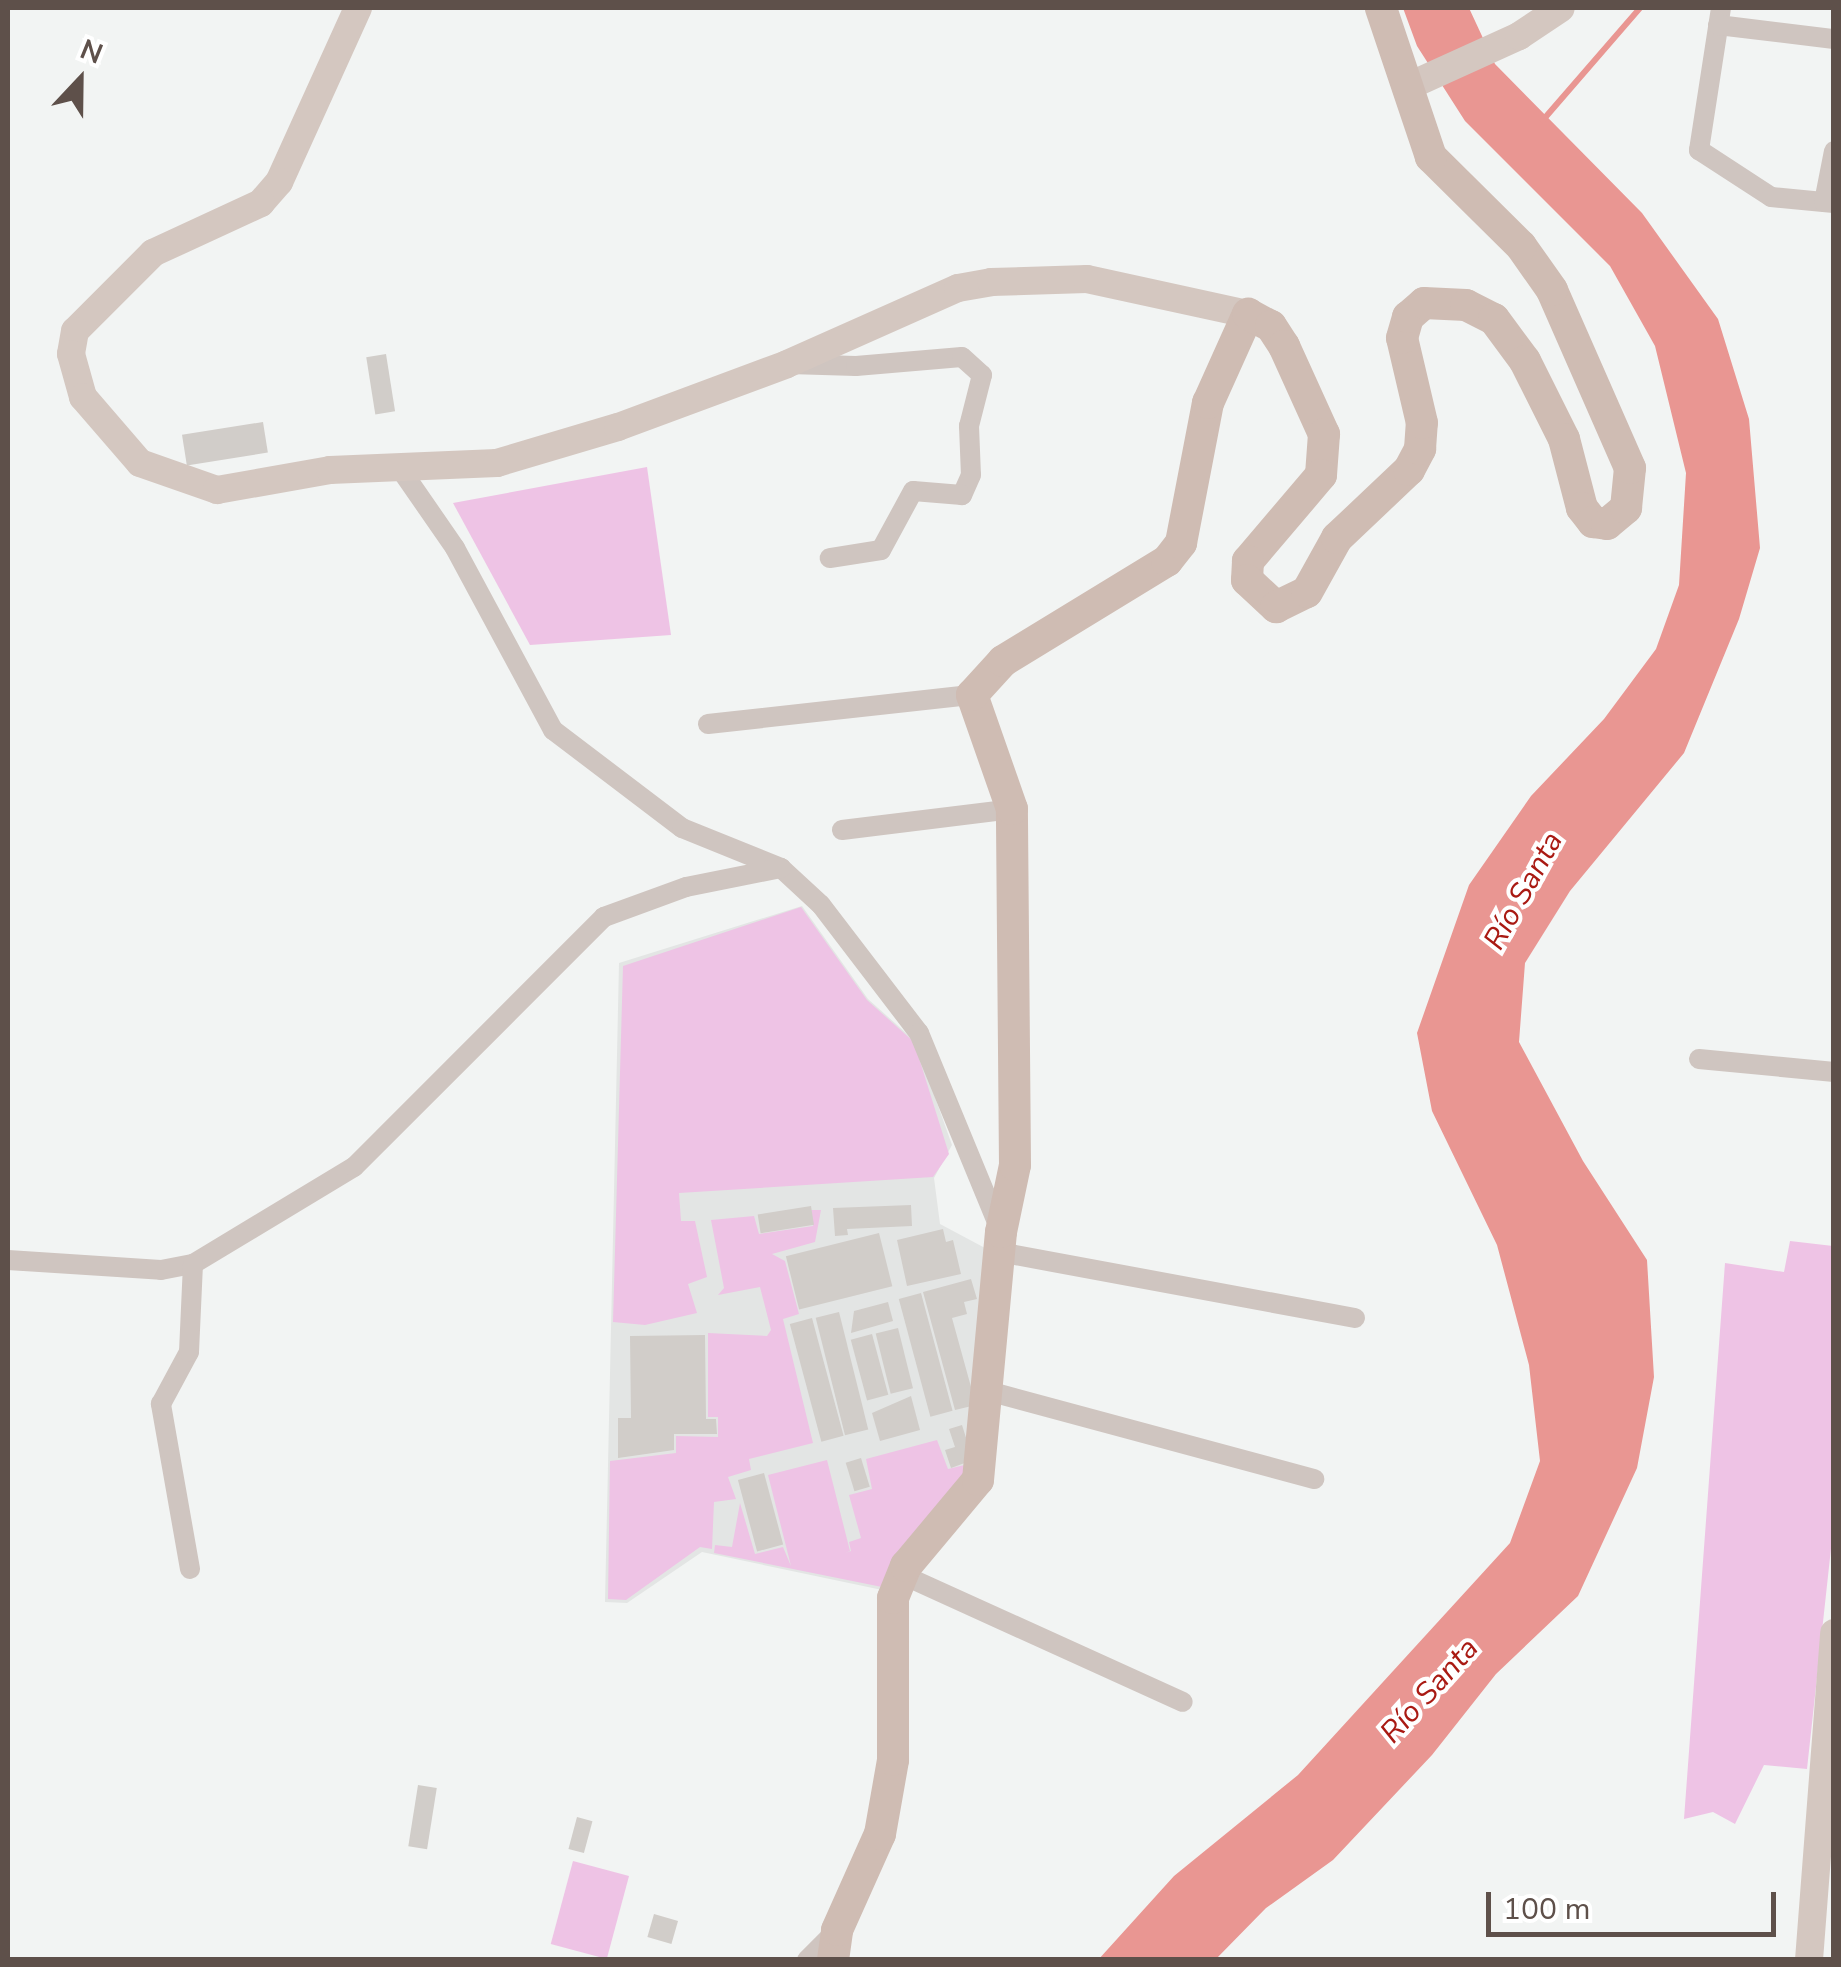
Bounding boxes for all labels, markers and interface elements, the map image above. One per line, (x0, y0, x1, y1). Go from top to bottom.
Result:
north arrow (30, 30, 130, 130)
text: N (74, 31, 108, 74)
water label: Río Santa (1477, 826, 1571, 956)
water label: Río Santa (1373, 1631, 1487, 1751)
scale bar (1491, 1872, 1781, 1934)
text: 100 m (1503, 1889, 1590, 1930)

